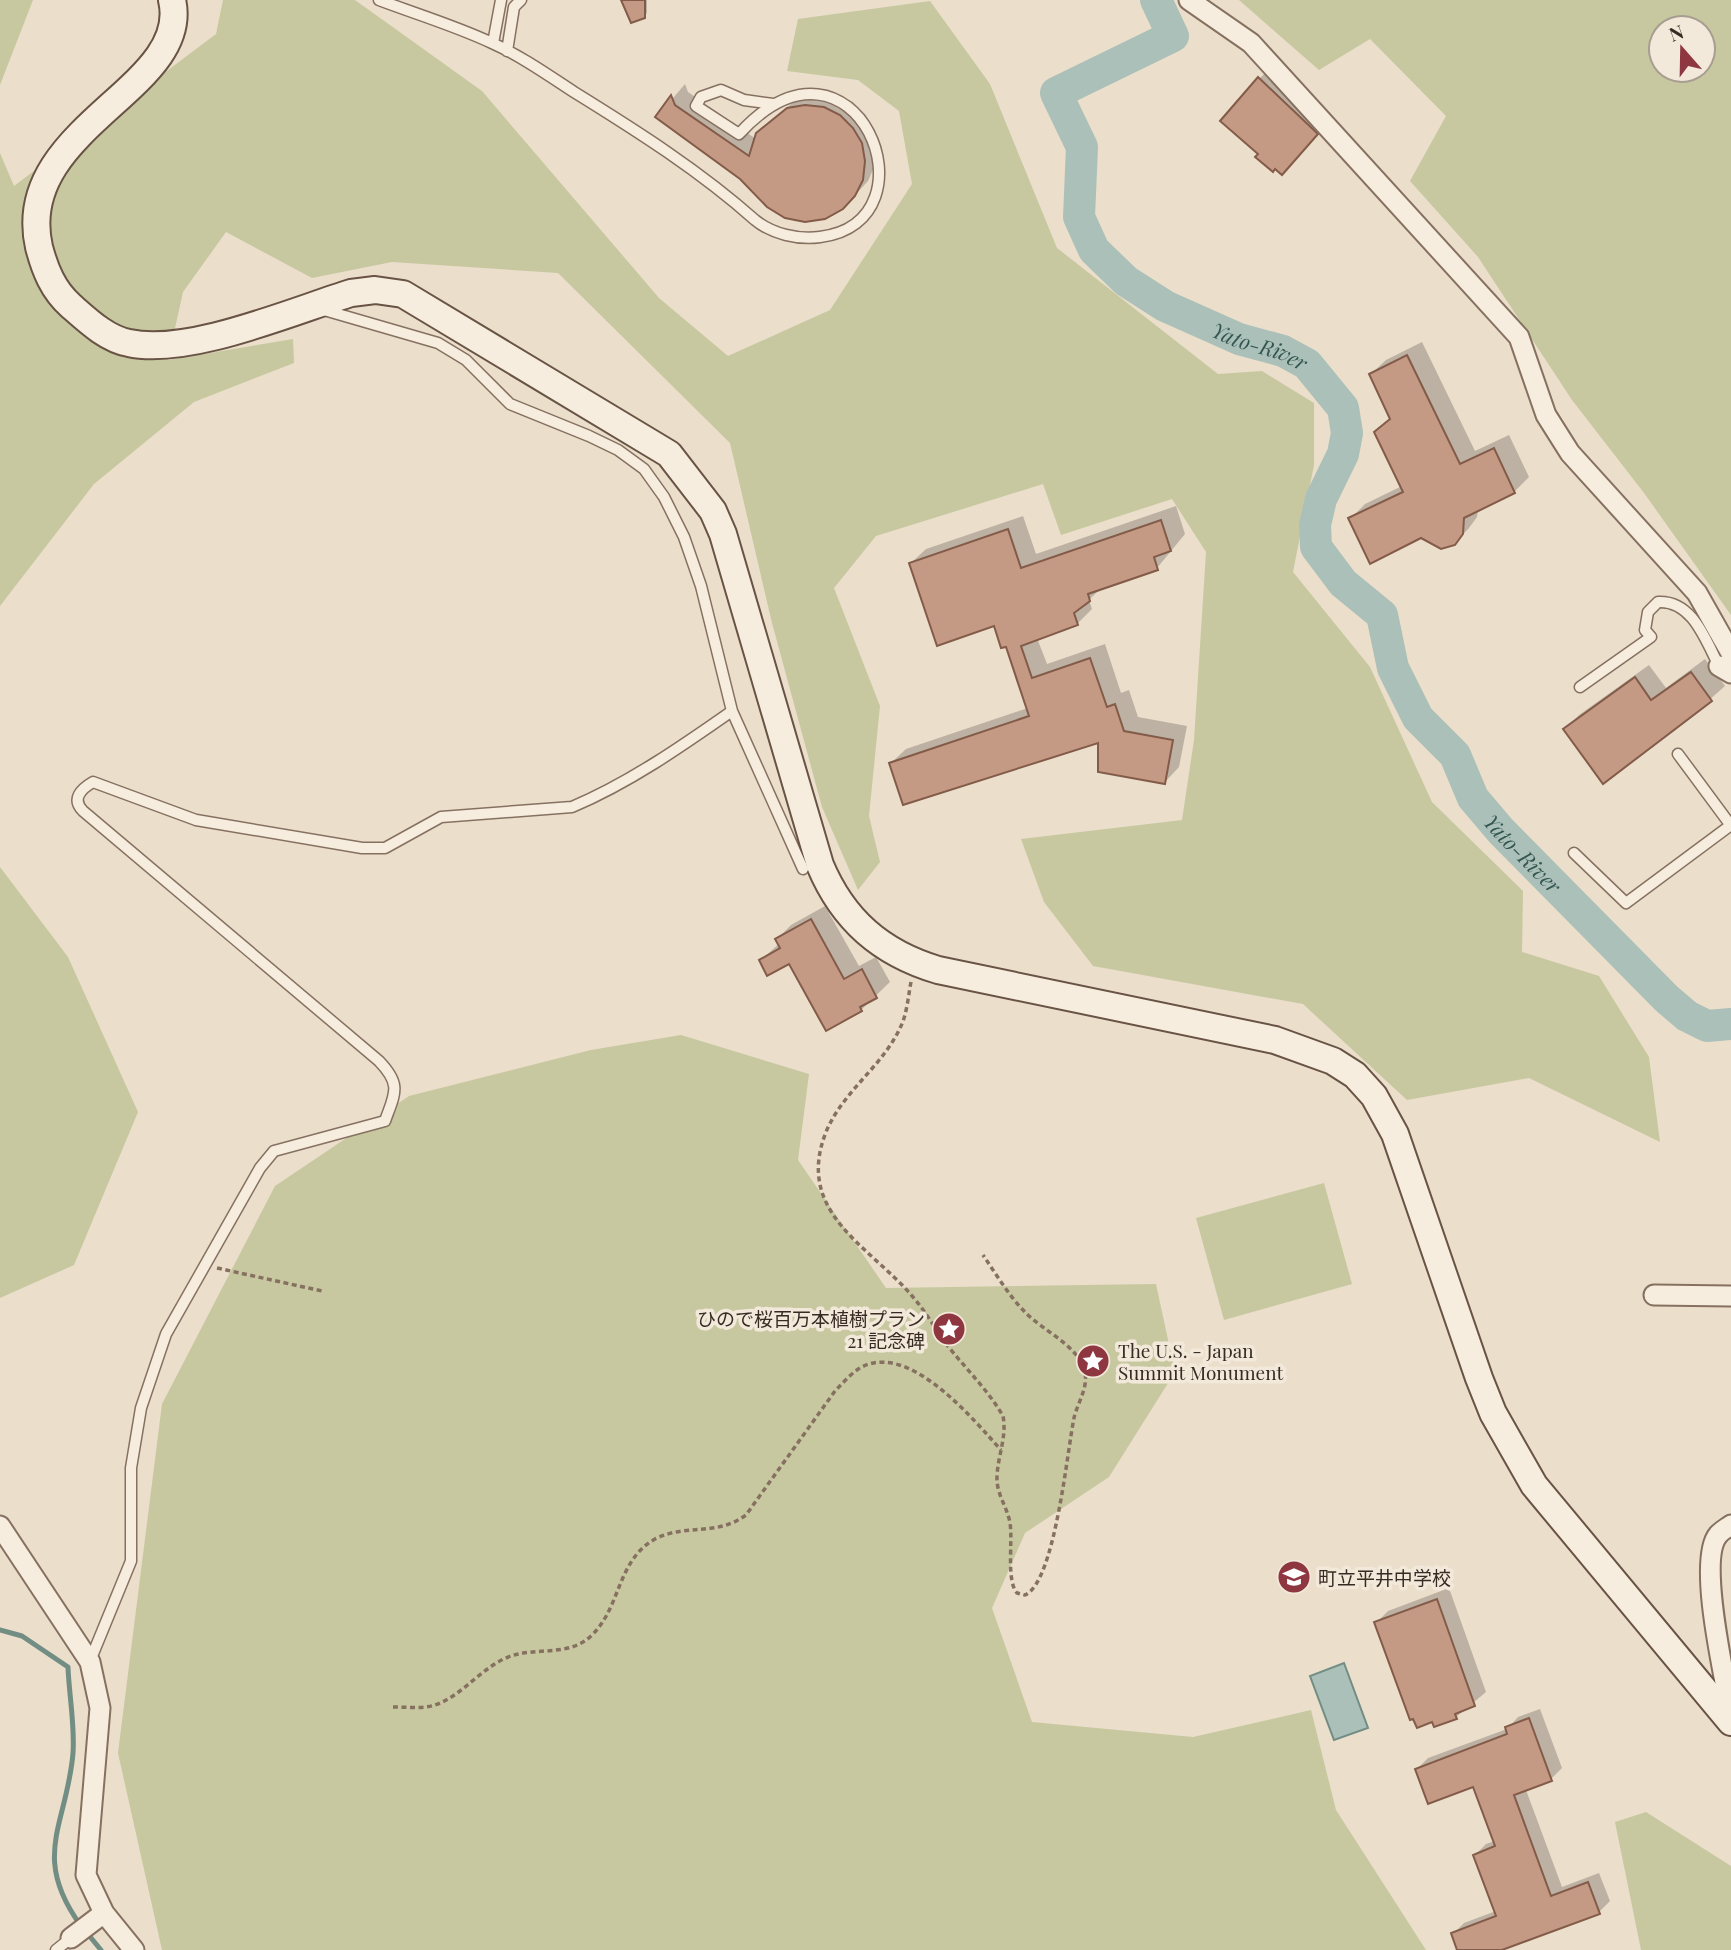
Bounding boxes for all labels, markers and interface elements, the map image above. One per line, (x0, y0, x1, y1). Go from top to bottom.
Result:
north arrow (1647, 14, 1717, 84)
text: N (1665, 17, 1687, 47)
water label: Yato-River (1208, 315, 1314, 376)
water label: Yato-River (1478, 807, 1569, 899)
place label: ひので桜百万本植樹プラン 21 記念碑 (697, 1305, 925, 1353)
place icon: ひので桜百万本植樹プラン 21 記念碑 (930, 1310, 968, 1348)
place label: The U.S. - Japan Summit Monument (1118, 1337, 1284, 1385)
place icon: The U.S. - Japan Summit Monument (1074, 1342, 1112, 1380)
school or university icon: 町立平井中学校 (1275, 1558, 1313, 1596)
place label: 町立平井中学校 (1318, 1564, 1451, 1590)

